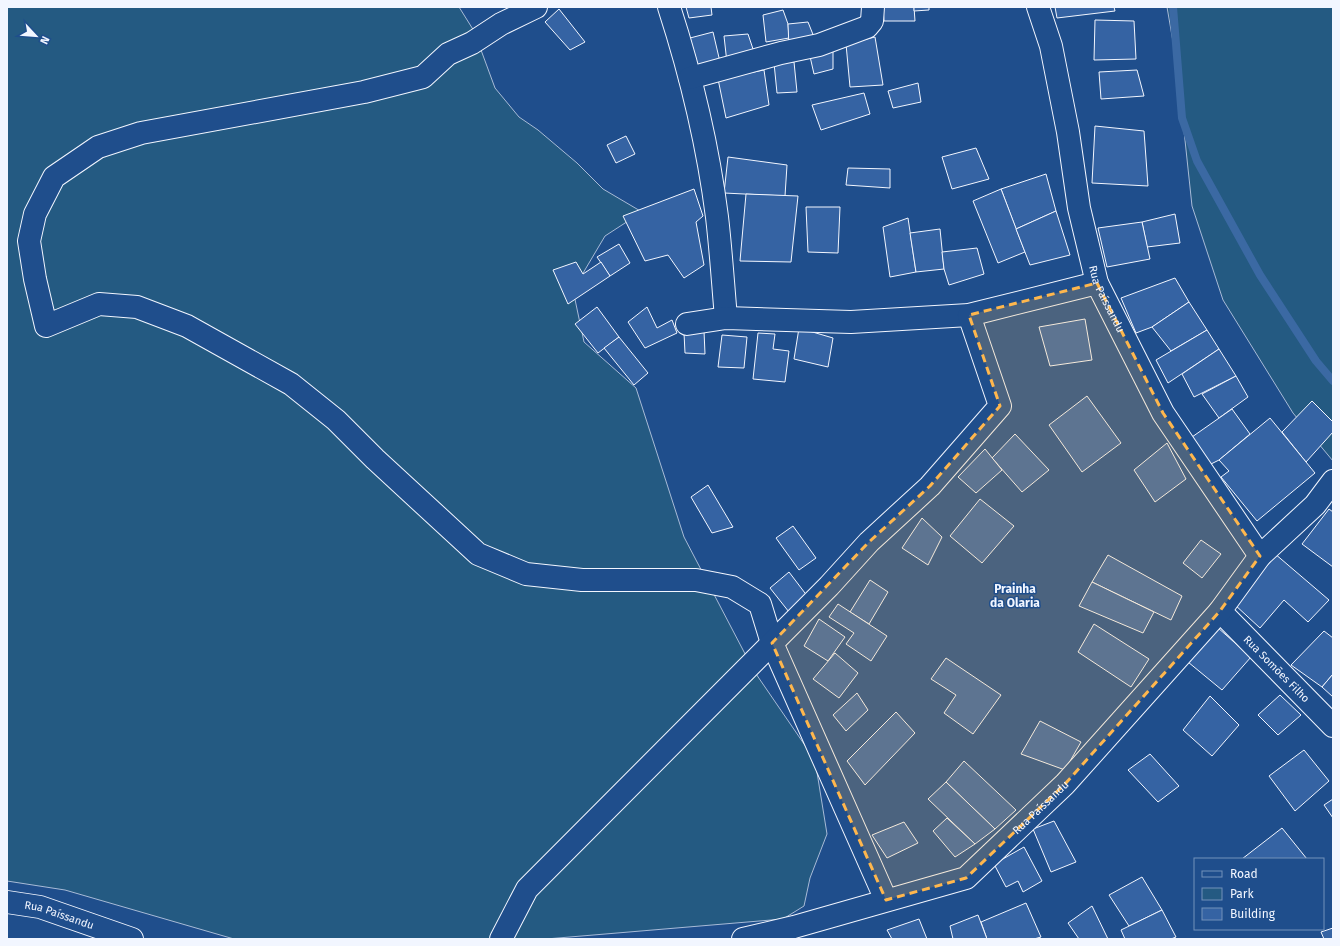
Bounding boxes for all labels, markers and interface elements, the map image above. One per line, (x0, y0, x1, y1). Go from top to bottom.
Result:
north arrow (16, 16, 56, 56)
text: N (37, 34, 52, 46)
street label: Rua Paíssandu (1087, 264, 1127, 335)
district label: Prainha da Olaria (990, 582, 1040, 610)
street label: Rua Somões Filho (1241, 633, 1312, 705)
street label: Rua Paíssandu (1010, 778, 1071, 837)
legend (1194, 858, 1324, 930)
text: Road (1230, 867, 1258, 881)
text: Park (1230, 887, 1254, 901)
street label: Rua Paíssandu (24, 898, 96, 932)
text: Building (1230, 907, 1276, 921)

